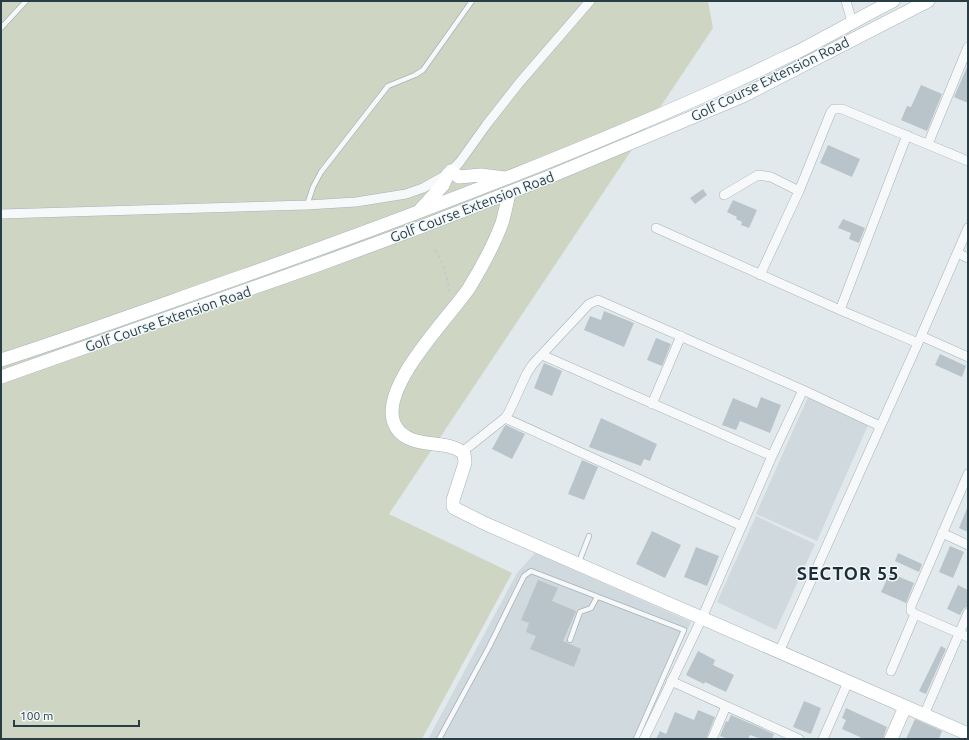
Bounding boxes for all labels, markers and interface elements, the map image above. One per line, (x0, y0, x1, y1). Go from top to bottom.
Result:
street label: Golf Course Extension Road (688, 34, 852, 124)
street label: Golf Course Extension Road (388, 168, 556, 246)
street label: Golf Course Extension Road (83, 283, 253, 355)
district label: SECTOR 55 (797, 563, 899, 583)
scale bar (14, 702, 139, 728)
text: 100 m (20, 709, 53, 722)

